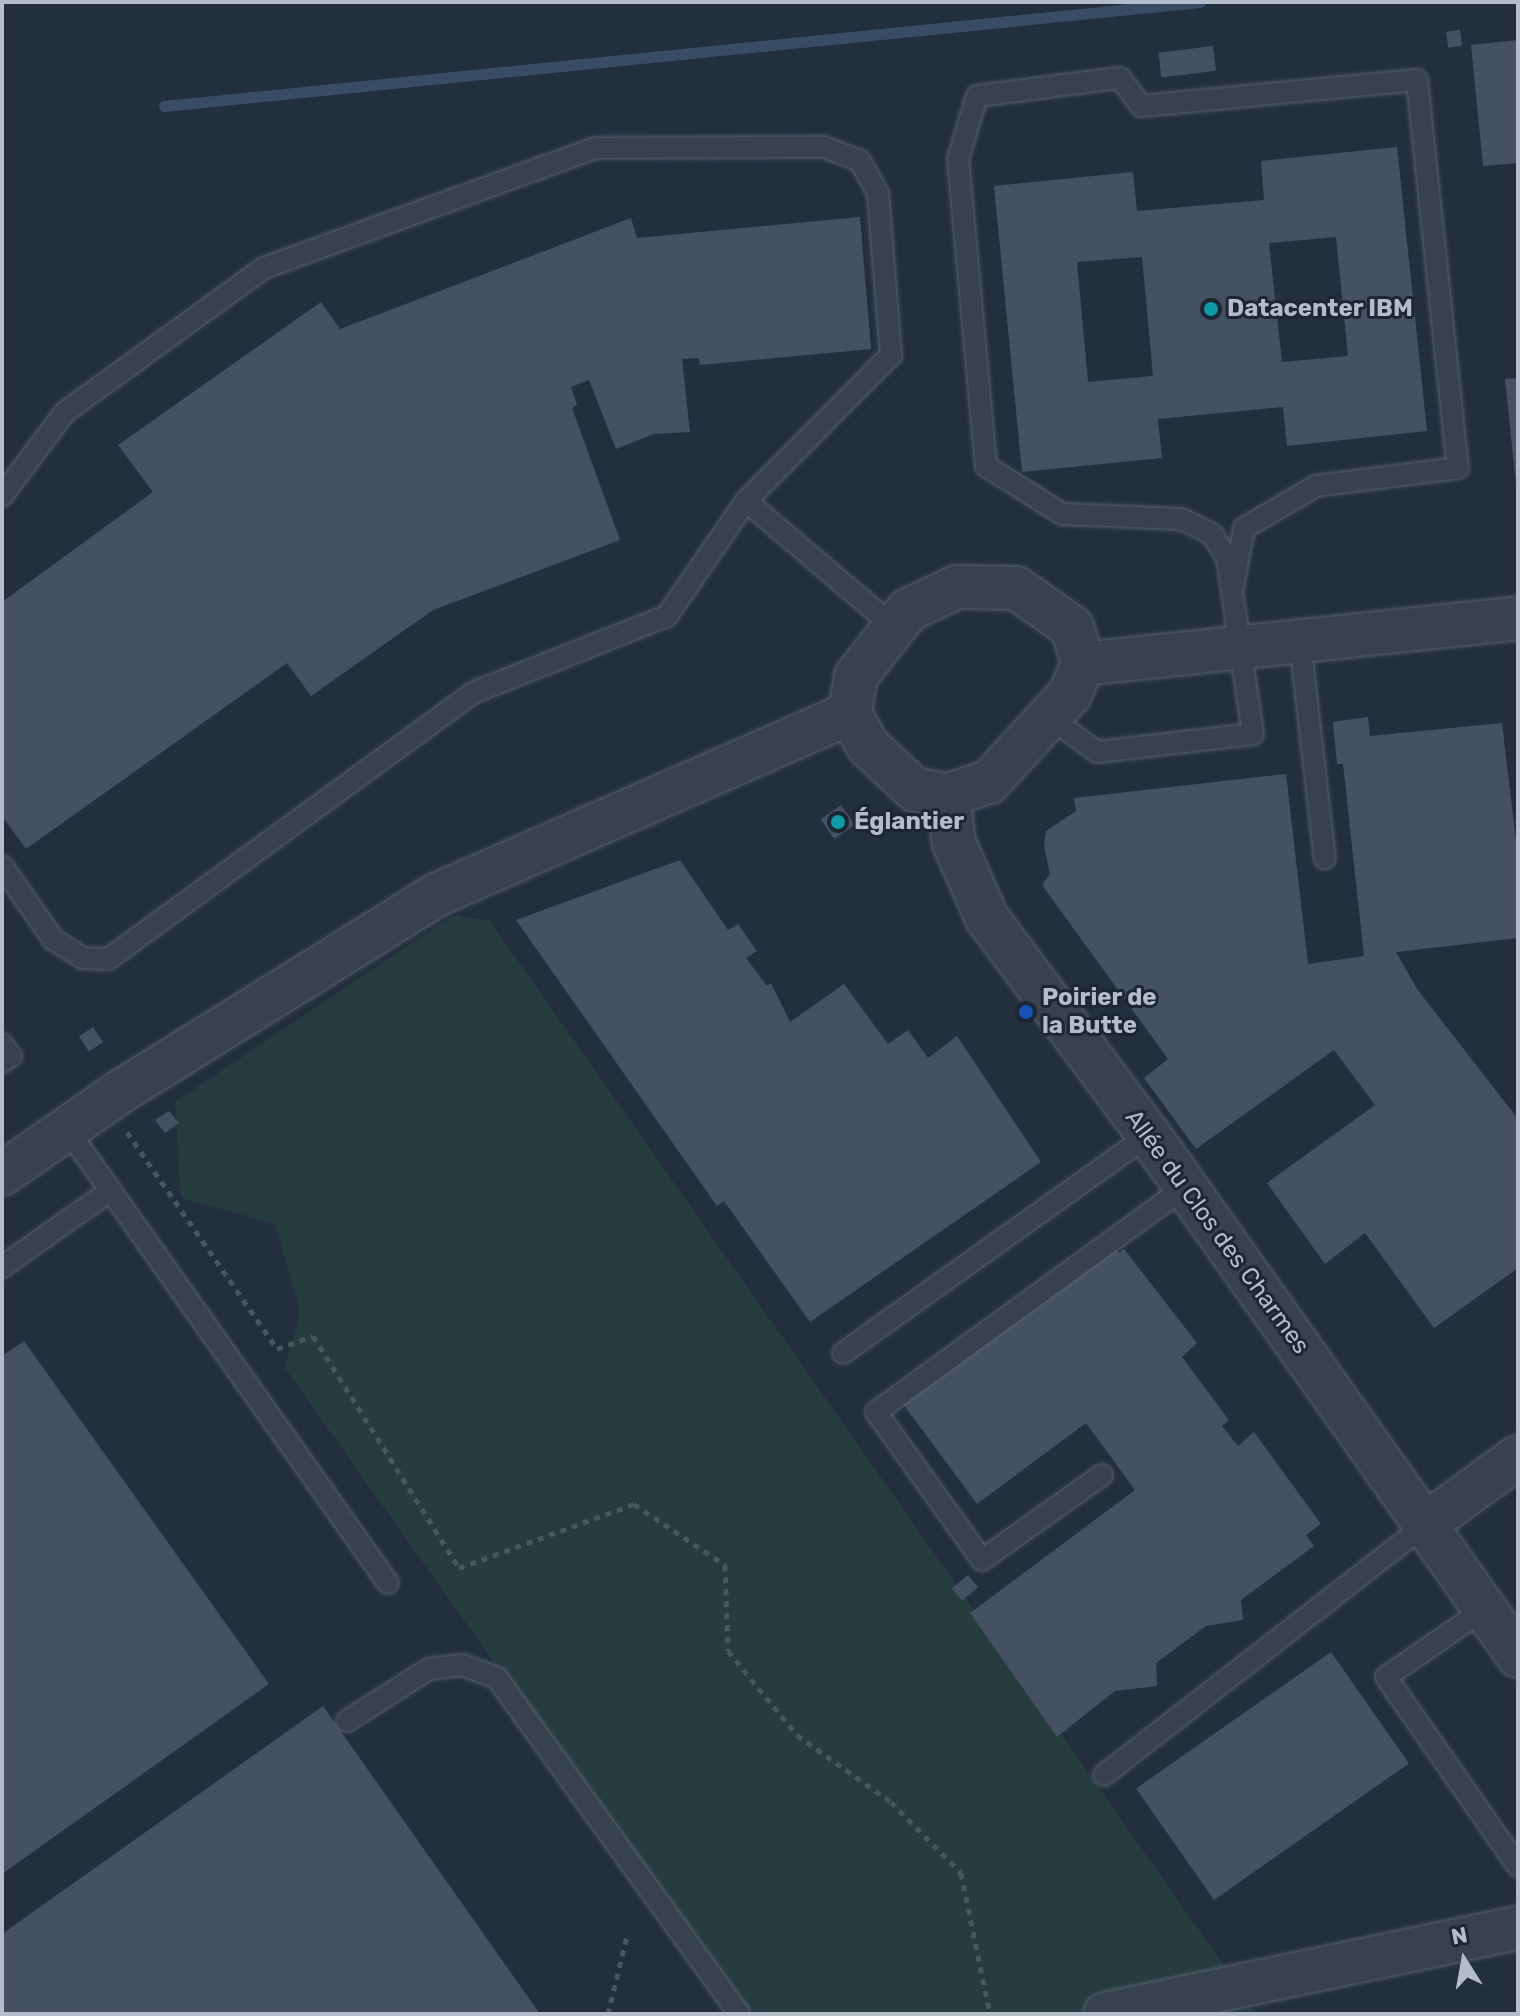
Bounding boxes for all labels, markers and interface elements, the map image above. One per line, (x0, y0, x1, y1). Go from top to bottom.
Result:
place label: Datacenter IBM (1227, 295, 1413, 323)
marker: Datacenter IBM (1202, 300, 1220, 318)
place label: Églantier (854, 808, 964, 836)
marker: Églantier (829, 813, 847, 831)
place label: Poirier de la Butte (1042, 984, 1157, 1040)
marker: Poirier de la Butte (1017, 1003, 1035, 1021)
street label: Allée du Clos des Charmes (1119, 1104, 1315, 1360)
north arrow (1424, 1920, 1504, 2000)
text: N (1449, 1921, 1470, 1951)

